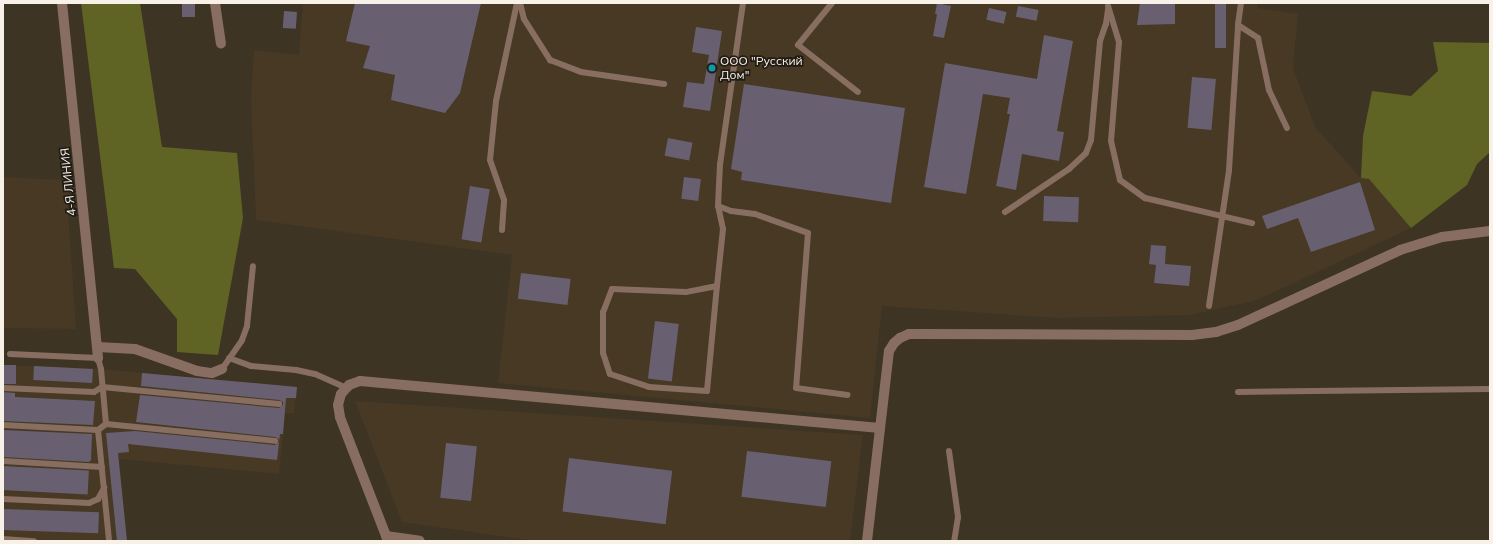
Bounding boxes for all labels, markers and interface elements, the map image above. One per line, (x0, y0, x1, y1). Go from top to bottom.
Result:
place label: ООО "Русский Дом" (720, 54, 803, 82)
marker: ООО "Русский Дом" (707, 63, 717, 73)
street label: 4-Я ЛИНИЯ (57, 147, 79, 217)

